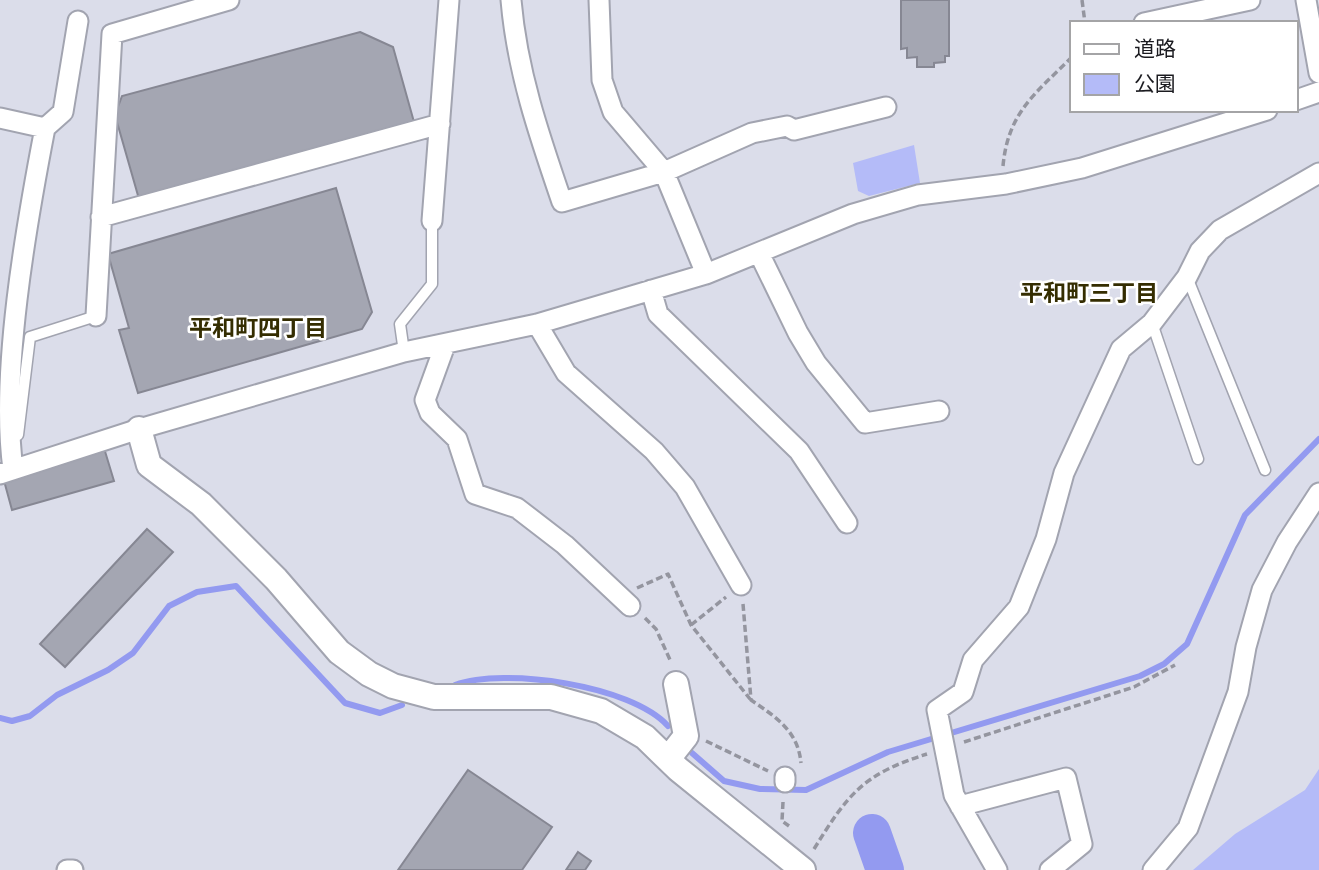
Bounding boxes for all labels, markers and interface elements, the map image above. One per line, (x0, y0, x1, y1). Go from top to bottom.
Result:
legend (1070, 21, 1298, 112)
text: 道路 (1134, 38, 1176, 60)
text: 公園 (1134, 74, 1176, 95)
district label: 平和町三丁目 (1020, 281, 1158, 306)
district label: 平和町四丁目 (189, 316, 327, 341)

